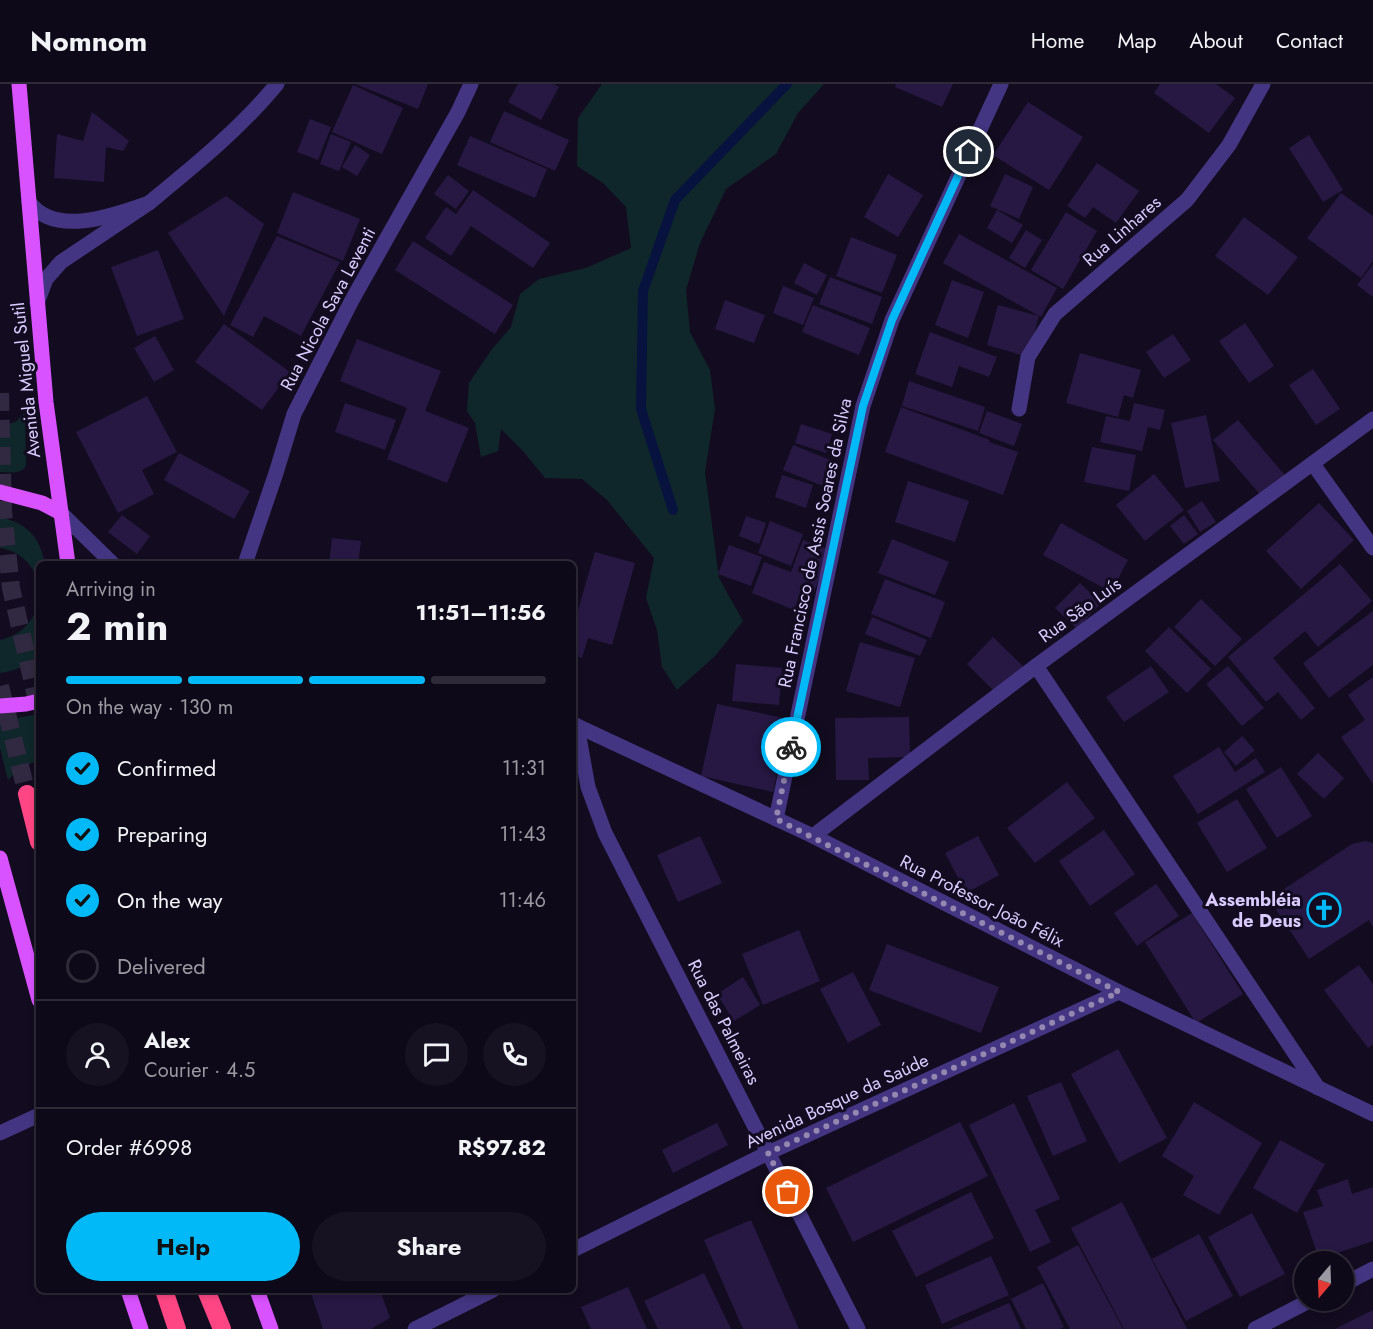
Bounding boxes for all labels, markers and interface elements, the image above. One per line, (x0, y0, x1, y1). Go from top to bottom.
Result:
text: Nomnom (30, 21, 147, 62)
text: Home (1031, 26, 1084, 56)
text: Map (1117, 26, 1157, 56)
text: About (1190, 26, 1243, 56)
text: Contact (1276, 26, 1343, 56)
pin (943, 126, 994, 177)
icon: home (952, 135, 985, 168)
street label: Rua Linhares (1077, 190, 1167, 272)
street label: Rua Nicola Sava Leventi (274, 223, 382, 395)
street label: Avenida Miguel Sutil (5, 301, 47, 459)
street label: Rua Francisco de Assis Soares da Silva (772, 396, 858, 690)
street label: Rua São Luís (1033, 571, 1127, 649)
text: Arriving in (66, 575, 156, 604)
text: 11:51–11:56 (415, 596, 546, 628)
text: 2 min (66, 598, 168, 655)
text: On the way · 130 m (66, 693, 233, 722)
courier (761, 717, 821, 777)
icon: bike (775, 731, 808, 764)
icon: check (66, 752, 99, 785)
text: Confirmed (117, 752, 216, 784)
text: 11:31 (502, 754, 546, 783)
icon: check (66, 818, 99, 851)
text: Preparing (117, 818, 208, 850)
text: 11:43 (499, 820, 546, 849)
street label: Rua Professor João Félix (895, 848, 1069, 954)
icon: check (66, 884, 99, 917)
text: On the way (117, 884, 222, 916)
text: 11:46 (499, 886, 546, 915)
place label: Assembléia de Deus (1204, 887, 1301, 934)
church icon: Assembléia de Deus (1306, 892, 1342, 928)
text: Delivered (117, 950, 206, 982)
street label: Rua das Palmeiras (681, 955, 767, 1089)
button: person (66, 1023, 129, 1086)
button: chat (405, 1023, 468, 1086)
button: phone (483, 1023, 546, 1086)
text: Alex (144, 1024, 190, 1056)
street label: Avenida Bosque da Saúde (741, 1047, 933, 1155)
text: Courier · 4.5 (144, 1056, 255, 1085)
text: Order #6998 (66, 1131, 192, 1163)
text: R$97.82 (458, 1131, 546, 1163)
pin (762, 1166, 813, 1217)
icon: bag (771, 1175, 804, 1208)
button: Help (66, 1212, 300, 1281)
button: Share (312, 1212, 546, 1281)
north arrow (1294, 1251, 1354, 1311)
map controls (1294, 1251, 1354, 1311)

